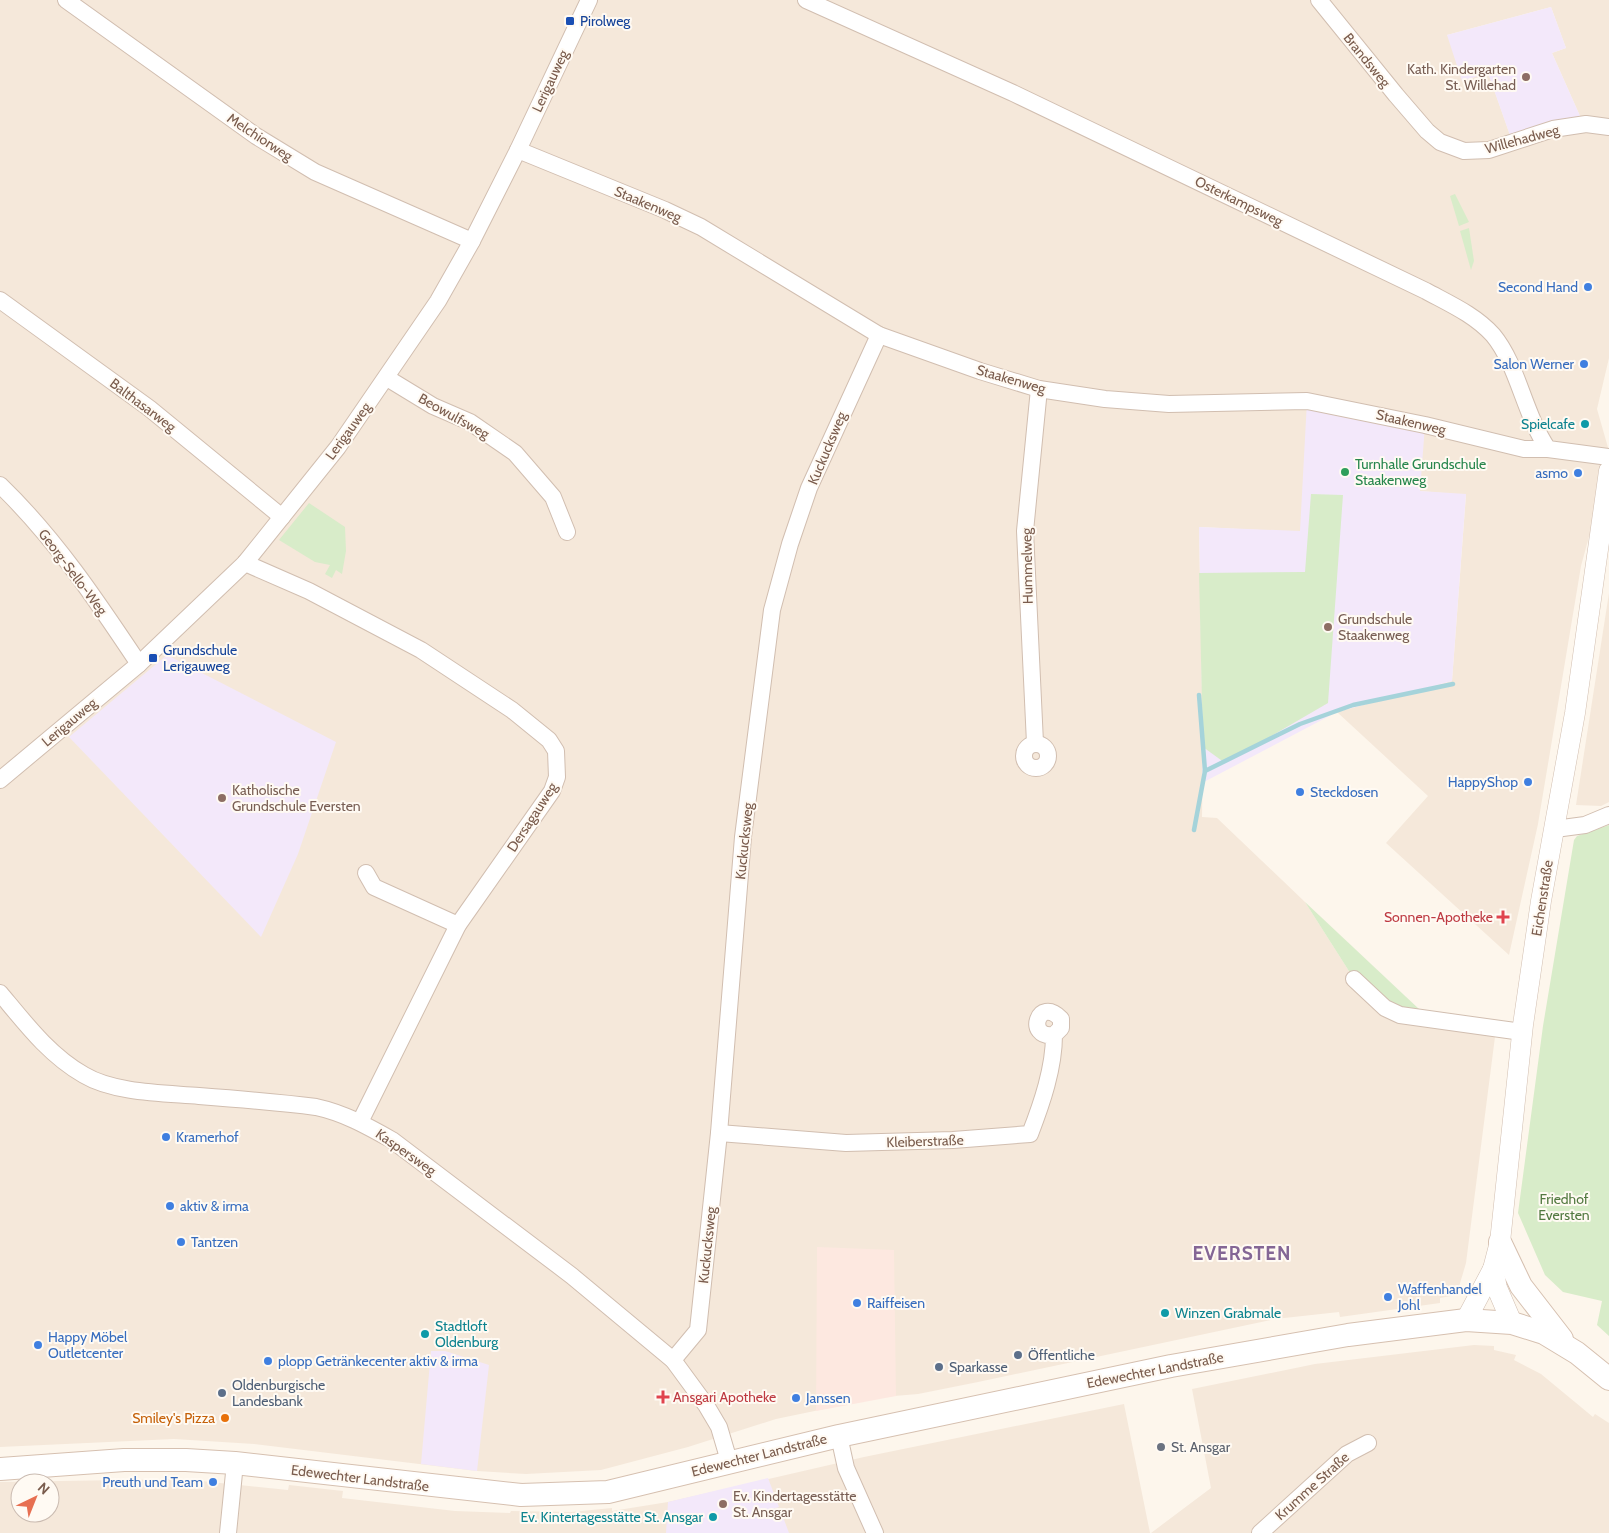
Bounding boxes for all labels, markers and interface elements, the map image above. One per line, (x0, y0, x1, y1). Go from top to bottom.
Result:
place label: Pirolweg (580, 12, 631, 30)
marker: Pirolweg (564, 15, 576, 27)
street label: Brandsweg (1340, 29, 1395, 92)
street label: Lerigauweg (528, 46, 573, 115)
place label: Kath. Kindergarten St. Willehad (1407, 60, 1516, 94)
marker: Kath. Kindergarten St. Willehad (1520, 71, 1532, 83)
street label: Melchiorweg (224, 109, 297, 165)
street label: Willehadweg (1483, 120, 1562, 158)
street label: Osterkampsweg (1192, 172, 1287, 231)
street label: Staakenweg (612, 182, 685, 227)
place label: Second Hand (1498, 278, 1578, 296)
marker: Second Hand (1582, 281, 1594, 293)
place label: Salon Werner (1493, 355, 1575, 373)
marker: Salon Werner (1578, 358, 1590, 370)
street label: Staakenweg (974, 361, 1049, 398)
street label: Balthasarweg (106, 374, 181, 436)
street label: Beowulfsweg (415, 389, 494, 443)
street label: Lerigauweg (321, 398, 375, 463)
street label: Staakenweg (1374, 405, 1449, 439)
street label: Kuckucksweg (804, 408, 851, 487)
place label: Spielcafe (1521, 415, 1575, 433)
marker: Spielcafe (1579, 418, 1591, 430)
place label: Turnhalle Grundschule Staakenweg (1355, 455, 1486, 489)
place label: asmo (1536, 464, 1568, 482)
marker: Turnhalle Grundschule Staakenweg (1339, 466, 1351, 478)
marker: asmo (1572, 467, 1584, 479)
street label: Georg-Sello-Weg (35, 525, 112, 620)
street label: Hummelweg (1017, 527, 1037, 604)
place label: Grundschule Staakenweg (1338, 610, 1412, 644)
marker: Grundschule Staakenweg (1322, 621, 1334, 633)
place label: Grundschule Lerigauweg (163, 641, 237, 675)
marker: Grundschule Lerigauweg (147, 652, 159, 664)
street label: Lerigauweg (38, 693, 101, 750)
place label: HappyShop (1448, 773, 1518, 791)
marker: HappyShop (1522, 776, 1534, 788)
street label: Dersagauweg (503, 778, 562, 855)
place label: Katholische Grundschule Eversten (232, 781, 361, 815)
place label: Steckdosen (1310, 783, 1379, 801)
marker: Steckdosen (1294, 786, 1306, 798)
marker: Katholische Grundschule Eversten (216, 792, 228, 804)
street label: Kuckucksweg (731, 800, 757, 881)
street label: Eichenstraße (1527, 859, 1557, 937)
place label: Sonnen-Apotheke (1384, 908, 1493, 926)
marker: Sonnen-Apotheke (1497, 911, 1509, 923)
street label: Kaspersweg (372, 1125, 441, 1180)
place label: Kramerhof (176, 1128, 239, 1146)
marker: Kramerhof (160, 1131, 172, 1143)
street label: Kleiberstraße (886, 1131, 964, 1151)
park label: Friedhof Eversten (1538, 1190, 1590, 1224)
place label: aktiv & irma (180, 1197, 249, 1215)
marker: aktiv & irma (164, 1200, 176, 1212)
street label: Kuckucksweg (694, 1204, 720, 1285)
place label: Tantzen (191, 1233, 238, 1251)
marker: Tantzen (175, 1236, 187, 1248)
district label: EVERSTEN (1192, 1242, 1292, 1265)
place label: Waffenhandel Johl (1397, 1280, 1483, 1314)
marker: Waffenhandel Johl (1382, 1291, 1394, 1303)
place label: Raiffeisen (867, 1294, 925, 1312)
marker: Raiffeisen (851, 1297, 863, 1309)
place label: Winzen Grabmale (1175, 1304, 1281, 1322)
marker: Winzen Grabmale (1159, 1307, 1171, 1319)
place label: Stadtloft Oldenburg (435, 1317, 499, 1351)
place label: Happy Möbel Outletcenter (48, 1328, 128, 1362)
marker: Stadtloft Oldenburg (419, 1328, 431, 1340)
marker: Happy Möbel Outletcenter (32, 1339, 44, 1351)
place label: Öffentliche (1028, 1346, 1095, 1364)
street label: Edewechter Landstraße (1085, 1348, 1225, 1392)
marker: Öffentliche (1012, 1349, 1024, 1361)
place label: plopp Getränkecenter aktiv & irma (278, 1352, 478, 1370)
marker: plopp Getränkecenter aktiv & irma (262, 1355, 274, 1367)
place label: Sparkasse (949, 1358, 1008, 1376)
marker: Sparkasse (933, 1361, 945, 1373)
place label: Oldenburgische Landesbank (232, 1376, 325, 1410)
marker: Oldenburgische Landesbank (216, 1387, 228, 1399)
place label: Ansgari Apotheke (673, 1388, 776, 1406)
place label: Janssen (805, 1389, 851, 1407)
marker: Ansgari Apotheke (657, 1391, 669, 1403)
marker: Janssen (790, 1392, 802, 1404)
place label: Smiley's Pizza (132, 1409, 215, 1427)
marker: Smiley's Pizza (219, 1412, 231, 1424)
street label: Edewechter Landstraße (689, 1429, 829, 1481)
place label: St. Ansgar (1171, 1438, 1231, 1456)
marker: St. Ansgar (1155, 1441, 1167, 1453)
street label: Krumme Straße (1271, 1448, 1353, 1524)
street label: Edewechter Landstraße (290, 1461, 430, 1495)
north arrow (10, 1473, 60, 1523)
place label: Preuth und Team (102, 1473, 203, 1491)
marker: Preuth und Team (207, 1476, 219, 1488)
text: N (34, 1479, 54, 1498)
place label: Ev. Kindertagesstätte St. Ansgar (733, 1487, 857, 1521)
marker: Ev. Kindertagesstätte St. Ansgar (717, 1498, 729, 1510)
place label: Ev. Kintertagesstätte St. Ansgar (520, 1508, 704, 1526)
marker: Ev. Kintertagesstätte St. Ansgar (707, 1511, 719, 1523)

